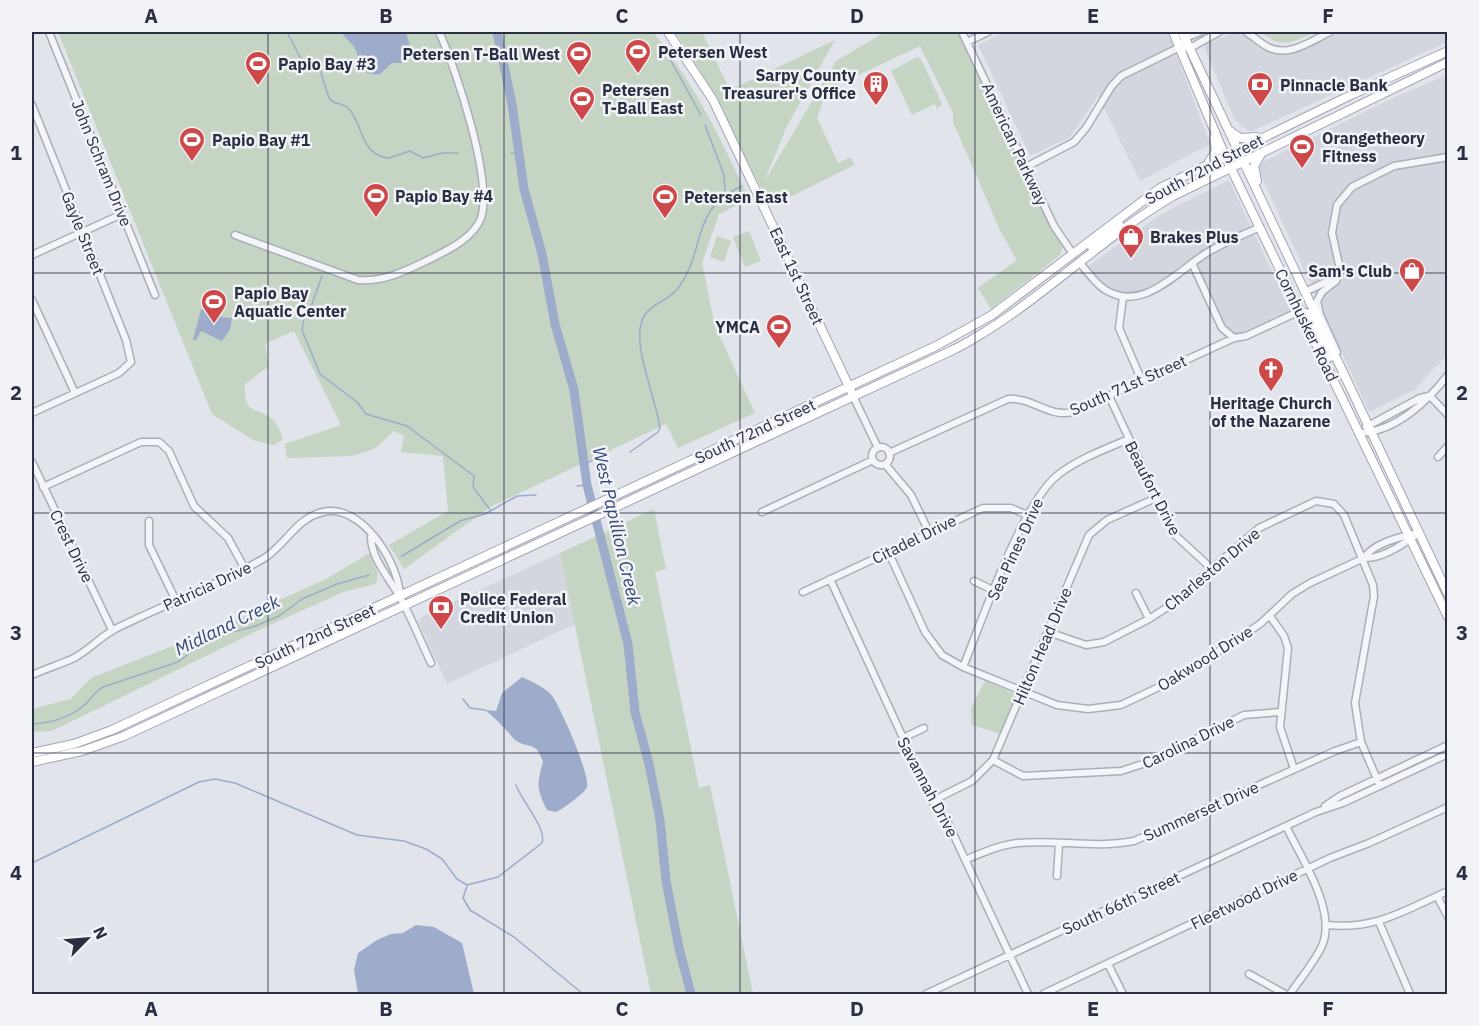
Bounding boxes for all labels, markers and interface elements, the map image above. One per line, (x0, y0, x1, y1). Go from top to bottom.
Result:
text: A (144, 2, 158, 29)
text: B (379, 2, 393, 29)
text: C (615, 2, 629, 29)
text: D (850, 2, 864, 29)
text: E (1087, 2, 1099, 29)
text: F (1322, 2, 1334, 29)
sports icon: Petersen West (623, 37, 653, 75)
sports icon: Petersen T-Ball West (564, 39, 594, 77)
place label: Petersen West (658, 42, 767, 62)
place label: Petersen T-Ball West (403, 44, 560, 64)
sports icon: Papio Bay #3 (243, 49, 273, 87)
place label: Papio Bay #3 (278, 54, 376, 74)
place label: Sarpy County Treasurer's Office (722, 65, 856, 103)
building icon: Sarpy County Treasurer's Office (861, 69, 891, 107)
bank icon: Pinnacle Bank (1245, 70, 1275, 108)
place label: Pinnacle Bank (1280, 75, 1388, 95)
street label: American Parkway (978, 79, 1052, 209)
place label: Petersen T-Ball East (602, 80, 683, 118)
sports icon: Petersen T-Ball East (567, 84, 597, 122)
street label: John Schram Drive (67, 97, 137, 229)
sports icon: Papio Bay #1 (177, 125, 207, 163)
place label: Orangetheory Fitness (1322, 128, 1425, 166)
street label: South 72nd Street (1141, 129, 1267, 209)
place label: Papio Bay #1 (212, 130, 311, 150)
sports icon: Orangetheory Fitness (1287, 132, 1317, 170)
text: 1 (10, 139, 22, 166)
text: 1 (1456, 139, 1468, 166)
sports icon: Papio Bay #4 (361, 181, 391, 219)
sports icon: Petersen East (650, 182, 680, 220)
place label: Papio Bay #4 (395, 186, 494, 206)
place label: Petersen East (684, 187, 788, 207)
street label: Gayle Street (57, 188, 109, 278)
shop icon: Brakes Plus (1116, 222, 1146, 260)
street label: East 1st Street (766, 224, 828, 328)
place label: Brakes Plus (1150, 227, 1239, 247)
shop icon: Sam's Club (1397, 256, 1427, 294)
place label: Sam's Club (1308, 261, 1392, 281)
street label: Cornhusker Road (1271, 265, 1343, 385)
place label: Papio Bay Aquatic Center (234, 283, 347, 321)
sports icon: Papio Bay Aquatic Center (199, 287, 229, 325)
sports icon: YMCA (764, 312, 794, 350)
place label: YMCA (715, 317, 760, 337)
street label: South 71st Street (1066, 350, 1190, 420)
church icon: Heritage Church of the Nazarene (1256, 355, 1286, 393)
text: 2 (10, 379, 22, 406)
text: 2 (1456, 379, 1468, 406)
place label: Heritage Church of the Nazarene (1210, 393, 1332, 431)
street label: South 72nd Street (691, 394, 819, 468)
street label: Beaufort Drive (1121, 437, 1185, 539)
water label: West Papillion Creek (588, 445, 647, 608)
street label: Sea Pines Drive (983, 494, 1048, 603)
street label: Crest Drive (46, 506, 98, 586)
street label: Citadel Drive (869, 510, 960, 568)
street label: Charleston Drive (1160, 523, 1264, 615)
street label: Patricia Drive (160, 557, 255, 615)
street label: Hilton Head Drive (1008, 584, 1076, 708)
water label: Midland Creek (171, 589, 284, 660)
place label: Police Federal Credit Union (460, 589, 566, 627)
bank icon: Police Federal Credit Union (426, 593, 456, 631)
street label: South 72nd Street (251, 599, 379, 673)
text: 3 (10, 619, 22, 646)
text: 3 (1456, 619, 1468, 646)
street label: Oakwood Drive (1154, 621, 1257, 695)
street label: Carolina Drive (1139, 711, 1238, 773)
street label: Savannah Drive (893, 733, 963, 841)
street label: Summerset Drive (1140, 777, 1262, 845)
text: 4 (10, 859, 22, 886)
text: 4 (1456, 859, 1468, 886)
street label: Fleetwood Drive (1187, 864, 1301, 934)
street label: South 66th Street (1059, 867, 1183, 939)
north arrow (57, 909, 117, 969)
text: N (89, 923, 112, 942)
text: A (144, 995, 158, 1022)
text: B (379, 995, 393, 1022)
text: C (615, 995, 629, 1022)
text: D (850, 995, 864, 1022)
text: E (1087, 995, 1099, 1022)
text: F (1322, 995, 1334, 1022)

